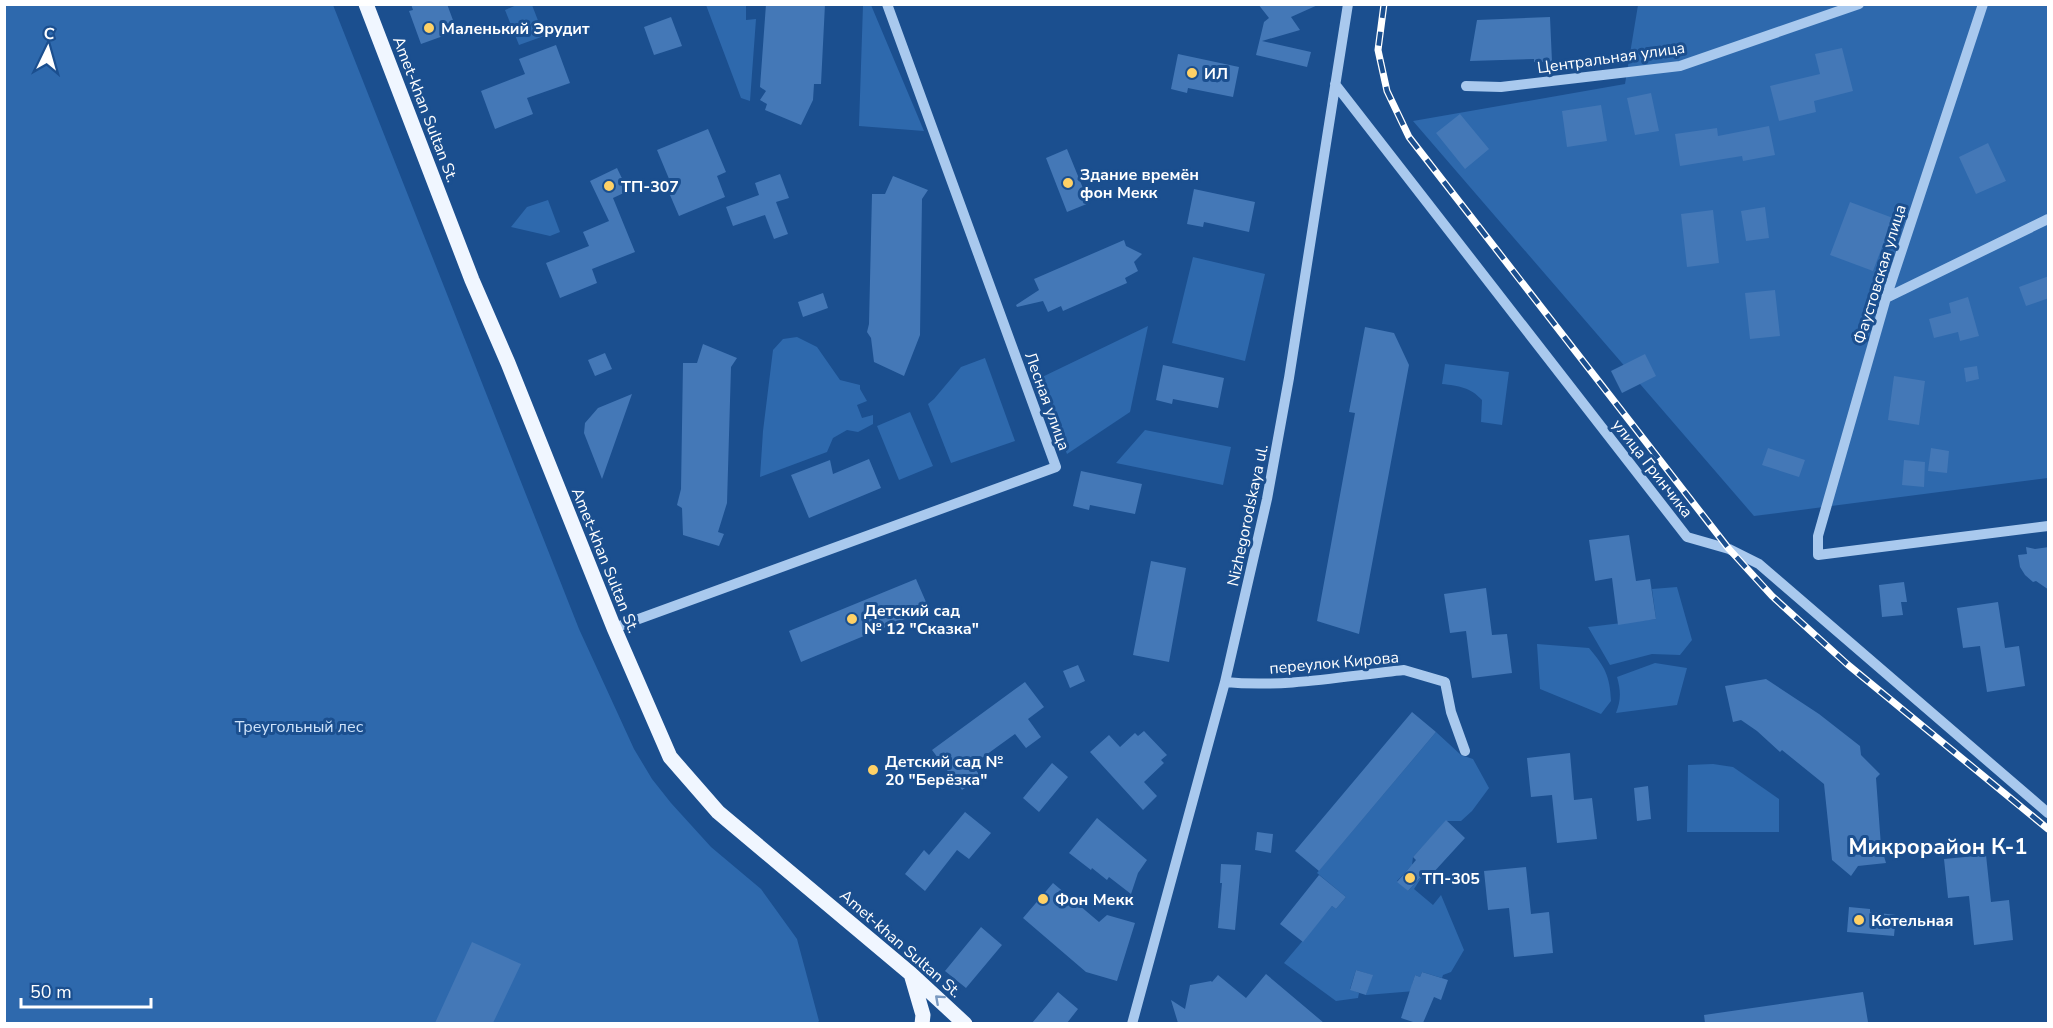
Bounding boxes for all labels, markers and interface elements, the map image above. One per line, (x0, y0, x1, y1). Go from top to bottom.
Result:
north arrow (18, 18, 78, 78)
place label: Маленький Эрудит (441, 18, 590, 40)
marker: Маленький Эрудит (422, 21, 436, 35)
text: С (43, 23, 56, 45)
street label: Amet-khan Sultan St. (387, 33, 463, 186)
street label: Центральная улица (1536, 37, 1686, 79)
place label: ИЛ (1204, 63, 1228, 85)
marker: ИЛ (1185, 66, 1199, 80)
place label: Здание времён фон Мекк (1080, 164, 1199, 204)
place label: ТП-307 (621, 176, 679, 198)
marker: Здание времён фон Мекк (1061, 176, 1075, 190)
marker: ТП-307 (602, 179, 616, 193)
street label: Фаустовская улица (1848, 202, 1912, 347)
street label: Лесная улица (1019, 349, 1075, 454)
street label: улица Гринчика (1607, 415, 1698, 523)
street label: Nizhegorodskaya ul. (1222, 442, 1274, 588)
street label: Amet-khan Sultan St. (566, 484, 644, 636)
place label: Детский сад № 12 "Сказка" (864, 600, 979, 640)
marker: Детский сад № 12 "Сказка" (845, 612, 859, 626)
street label: переулок Кирова (1268, 646, 1400, 680)
park label: Треугольный лес (235, 716, 364, 738)
place label: Детский сад № 20 "Берёзка" (885, 751, 1003, 791)
marker: Детский сад № 20 "Берёзка" (866, 763, 880, 777)
district label: Микрорайон К-1 (1848, 832, 2028, 862)
place label: ТП-305 (1422, 868, 1480, 890)
marker: ТП-305 (1403, 871, 1417, 885)
street label: Amet-khan Sultan St. (835, 885, 966, 1003)
place label: Фон Мекк (1055, 889, 1134, 911)
marker: Фон Мекк (1036, 892, 1050, 906)
place label: Котельная (1871, 910, 1954, 932)
marker: Котельная (1852, 913, 1866, 927)
scale bar (21, 971, 152, 1009)
text: 50 m (30, 980, 72, 1004)
one-way arrow (935, 995, 945, 1006)

